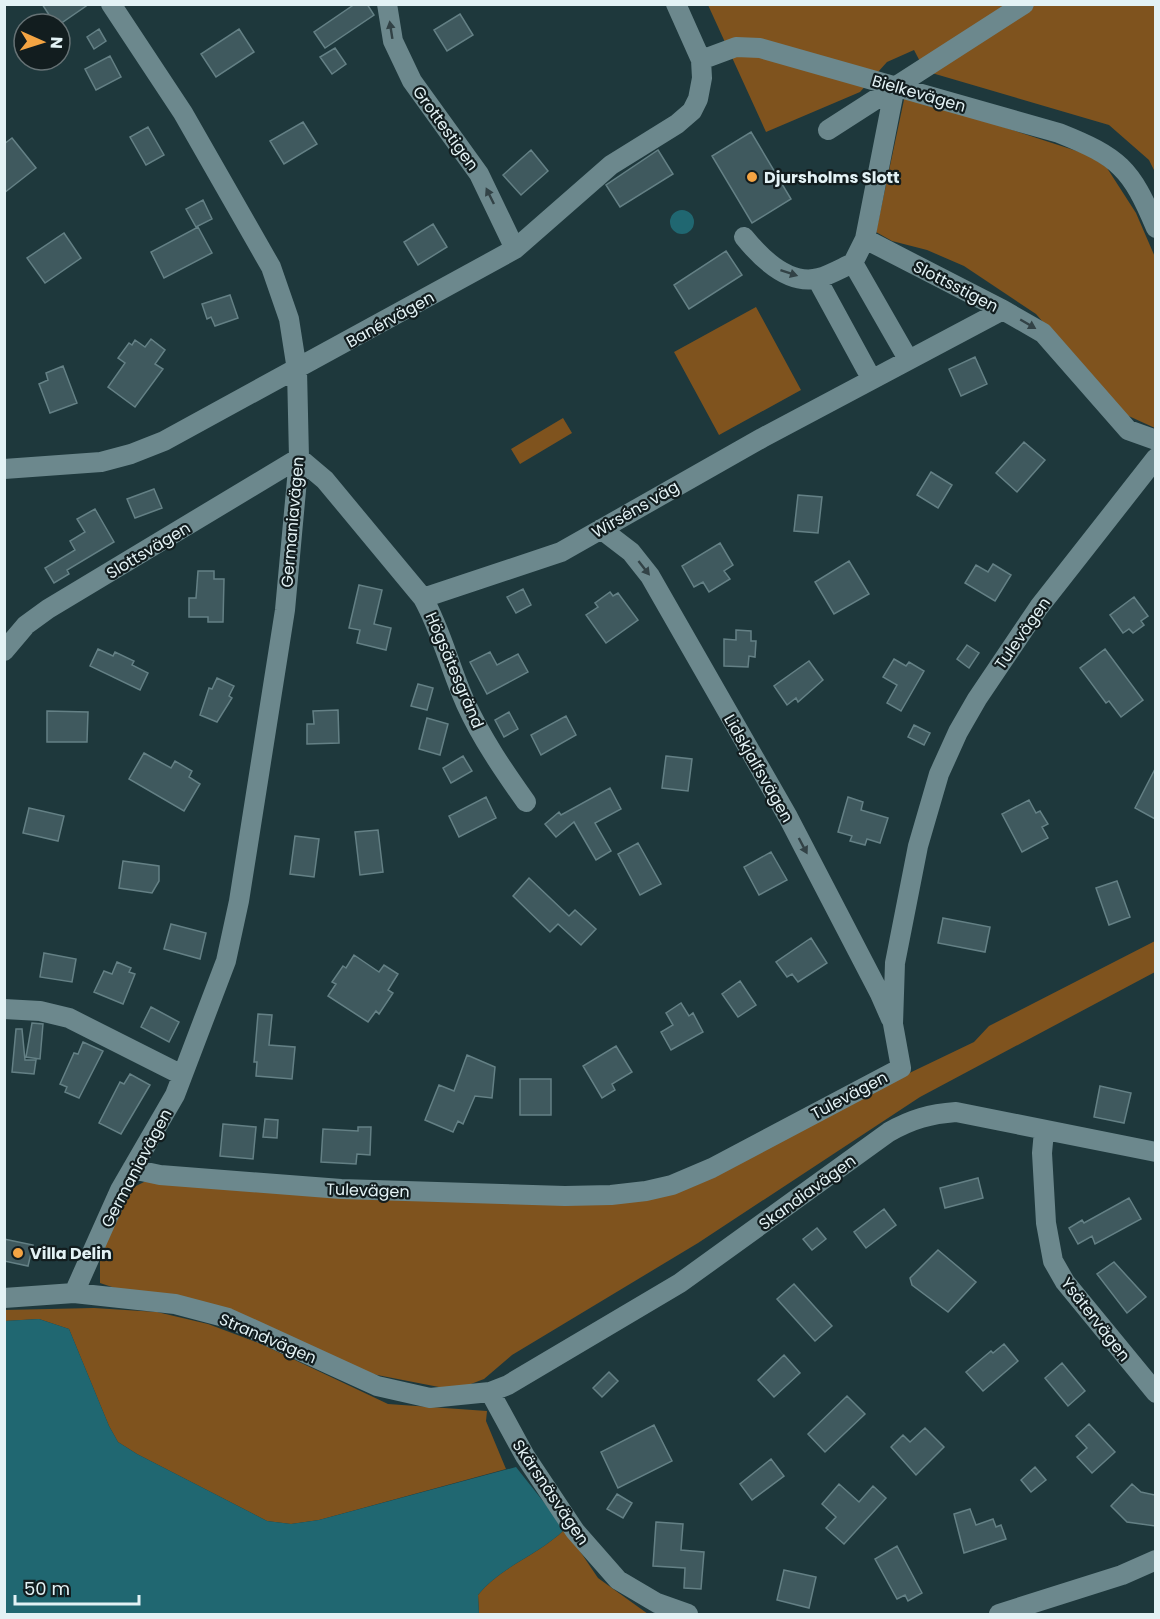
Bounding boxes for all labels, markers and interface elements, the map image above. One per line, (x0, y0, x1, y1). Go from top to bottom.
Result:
north arrow (12, 12, 72, 72)
one-way arrow (386, 20, 395, 39)
text: N (45, 36, 68, 49)
street label: Bielkevägen (869, 69, 968, 118)
street label: Grottestigen (407, 81, 484, 175)
place label: Djursholms Slott (764, 166, 900, 189)
marker: Djursholms Slott (745, 170, 759, 184)
one-way arrow (485, 187, 494, 204)
street label: Slottsstigen (909, 255, 1002, 318)
one-way arrow (780, 269, 798, 278)
street label: Banérvägen (342, 286, 438, 353)
one-way arrow (1020, 319, 1036, 330)
street label: Germaniavägen (275, 456, 310, 588)
street label: Wirséns väg (587, 475, 683, 544)
street label: Slottsvägen (102, 516, 195, 585)
one-way arrow (637, 560, 650, 576)
street label: Tulevägen (989, 592, 1056, 674)
street label: Högsätesgränd (420, 609, 489, 732)
street label: Lidskjalfsvägen (718, 710, 799, 827)
one-way arrow (798, 838, 808, 855)
street label: Tulevägen (807, 1066, 892, 1125)
street label: Germaniavägen (95, 1105, 177, 1232)
street label: Skandiavägen (754, 1149, 861, 1236)
street label: Tulevägen (326, 1178, 410, 1203)
place label: Villa Delin (30, 1242, 112, 1265)
marker: Villa Delin (11, 1246, 25, 1260)
street label: Ysätervägen (1055, 1272, 1136, 1366)
street label: Strandvägen (216, 1308, 320, 1369)
street label: Skärsnäsvägen (507, 1435, 594, 1550)
scale bar (15, 1568, 140, 1606)
text: 50 m (24, 1576, 70, 1601)

